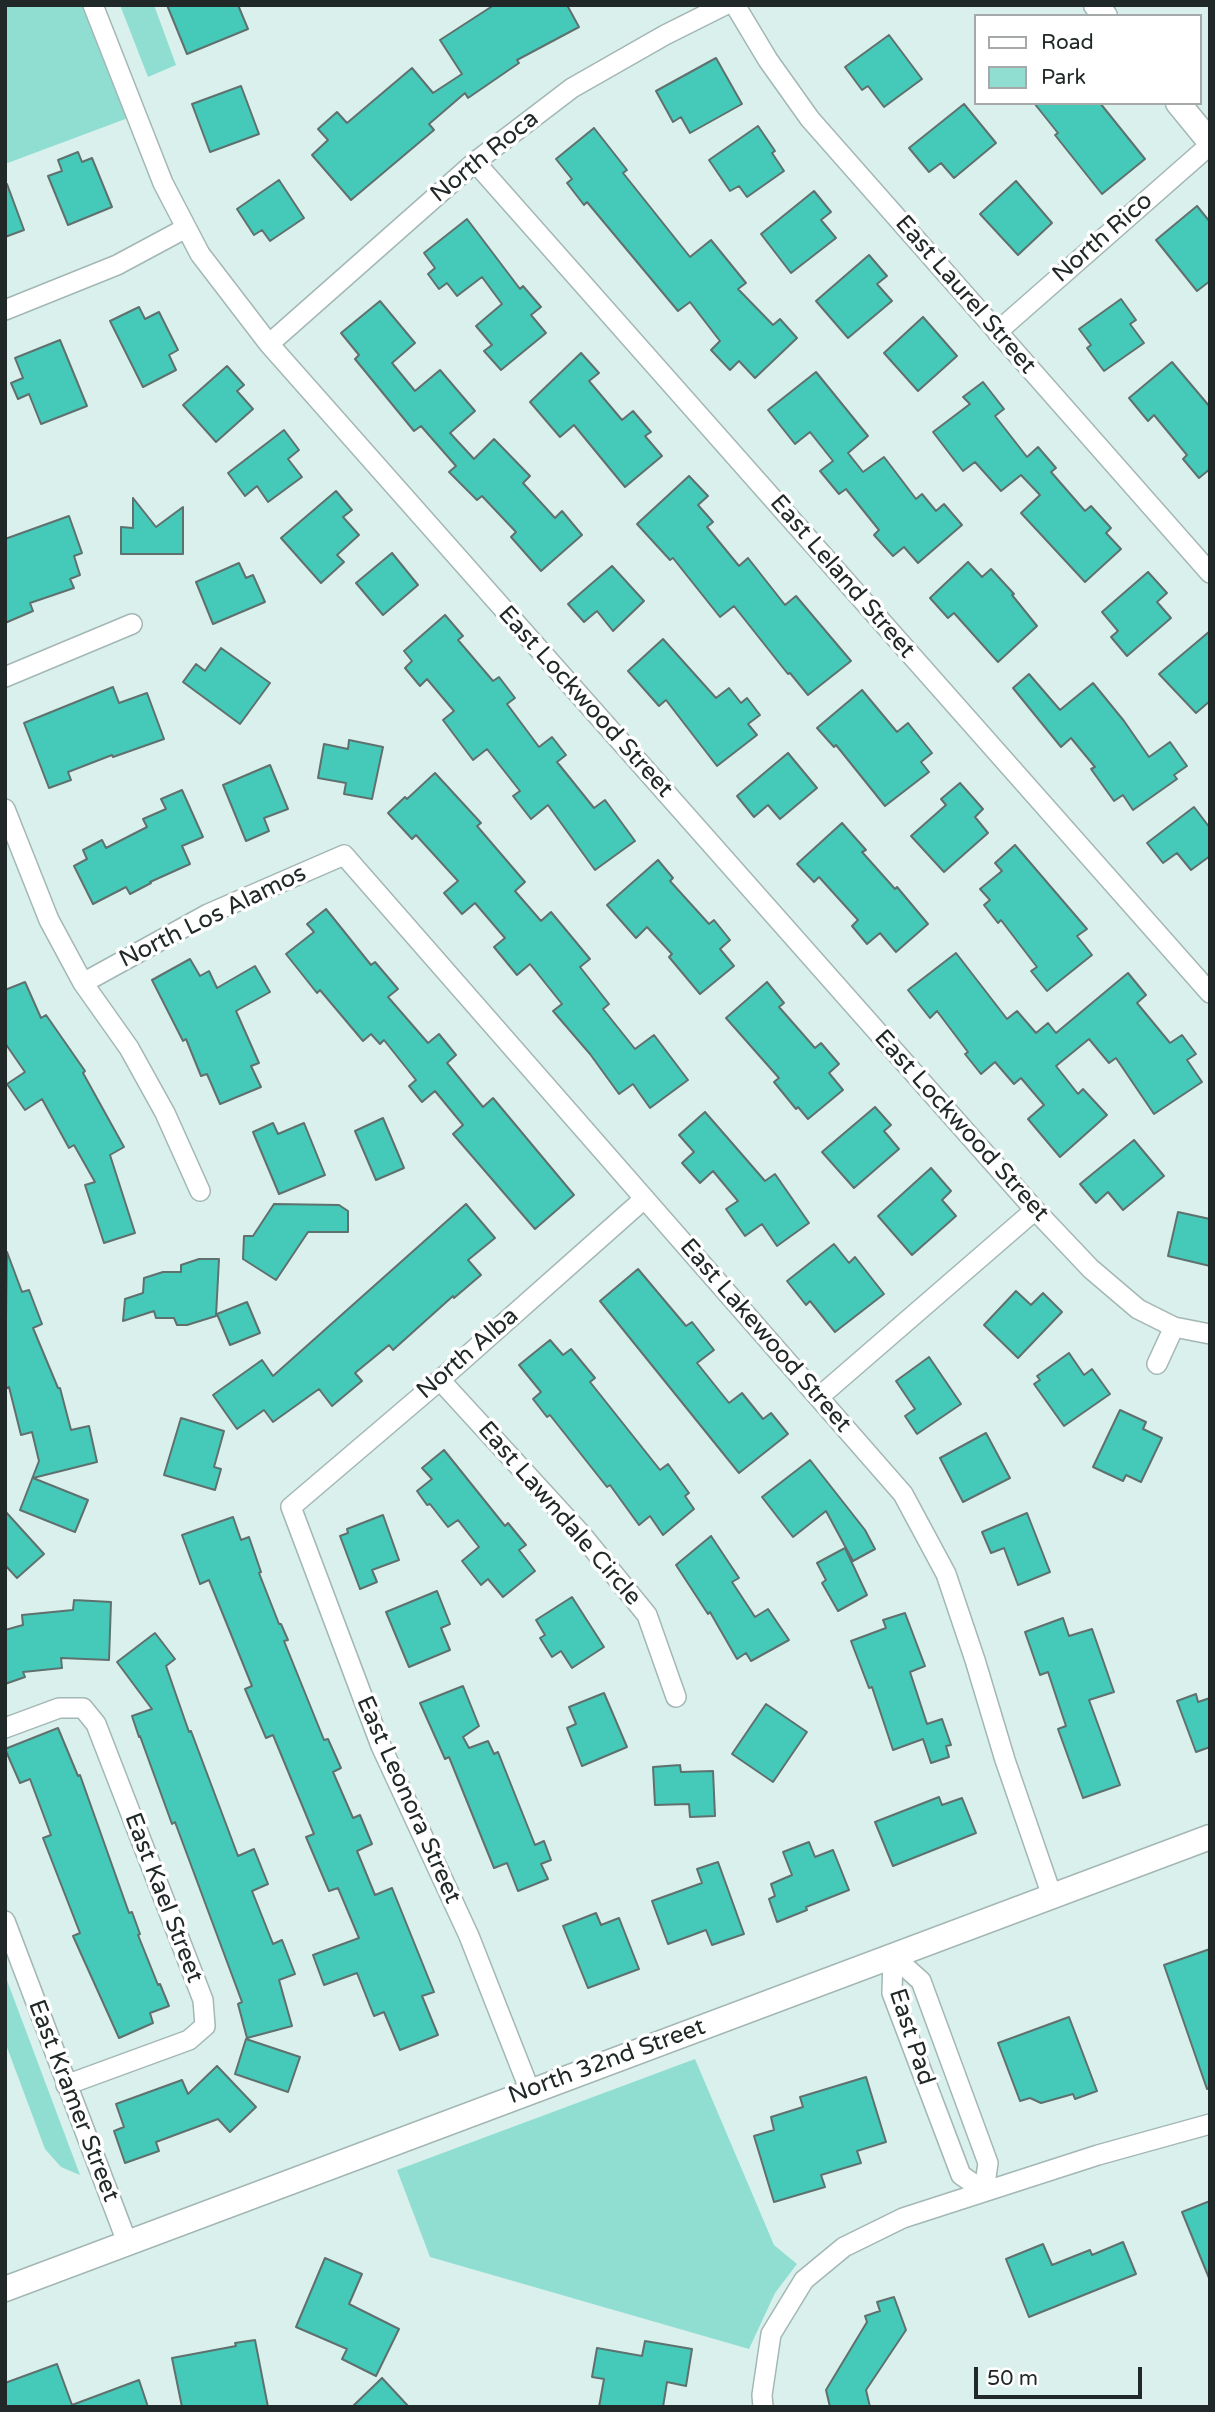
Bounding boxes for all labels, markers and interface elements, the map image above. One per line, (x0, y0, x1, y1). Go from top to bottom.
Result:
legend (974, 14, 1201, 105)
text: Road (1041, 30, 1094, 55)
text: Park (1041, 65, 1086, 90)
street label: North Roca (425, 105, 545, 209)
street label: North Rico (1047, 187, 1159, 289)
street label: East Laurel Street (888, 210, 1042, 380)
street label: East Leland Street (763, 489, 921, 665)
street label: East Lockwood Street (491, 600, 679, 804)
street label: North Los Alamos (115, 859, 311, 975)
street label: East Lockwood Street (867, 1024, 1055, 1228)
street label: East Lakewood Street (673, 1233, 857, 1439)
street label: North Alba (411, 1302, 525, 1406)
street label: East Lawndale Circle (471, 1416, 647, 1612)
street label: East Leonora Street (349, 1692, 467, 1908)
street label: East Kael Street (117, 1809, 209, 1987)
street label: East Pad (882, 1985, 940, 2089)
street label: East Kramer Street (21, 1996, 125, 2206)
street label: North 32nd Street (505, 2013, 709, 2111)
scale bar (977, 2352, 1145, 2396)
text: 50 m (987, 2366, 1038, 2391)

